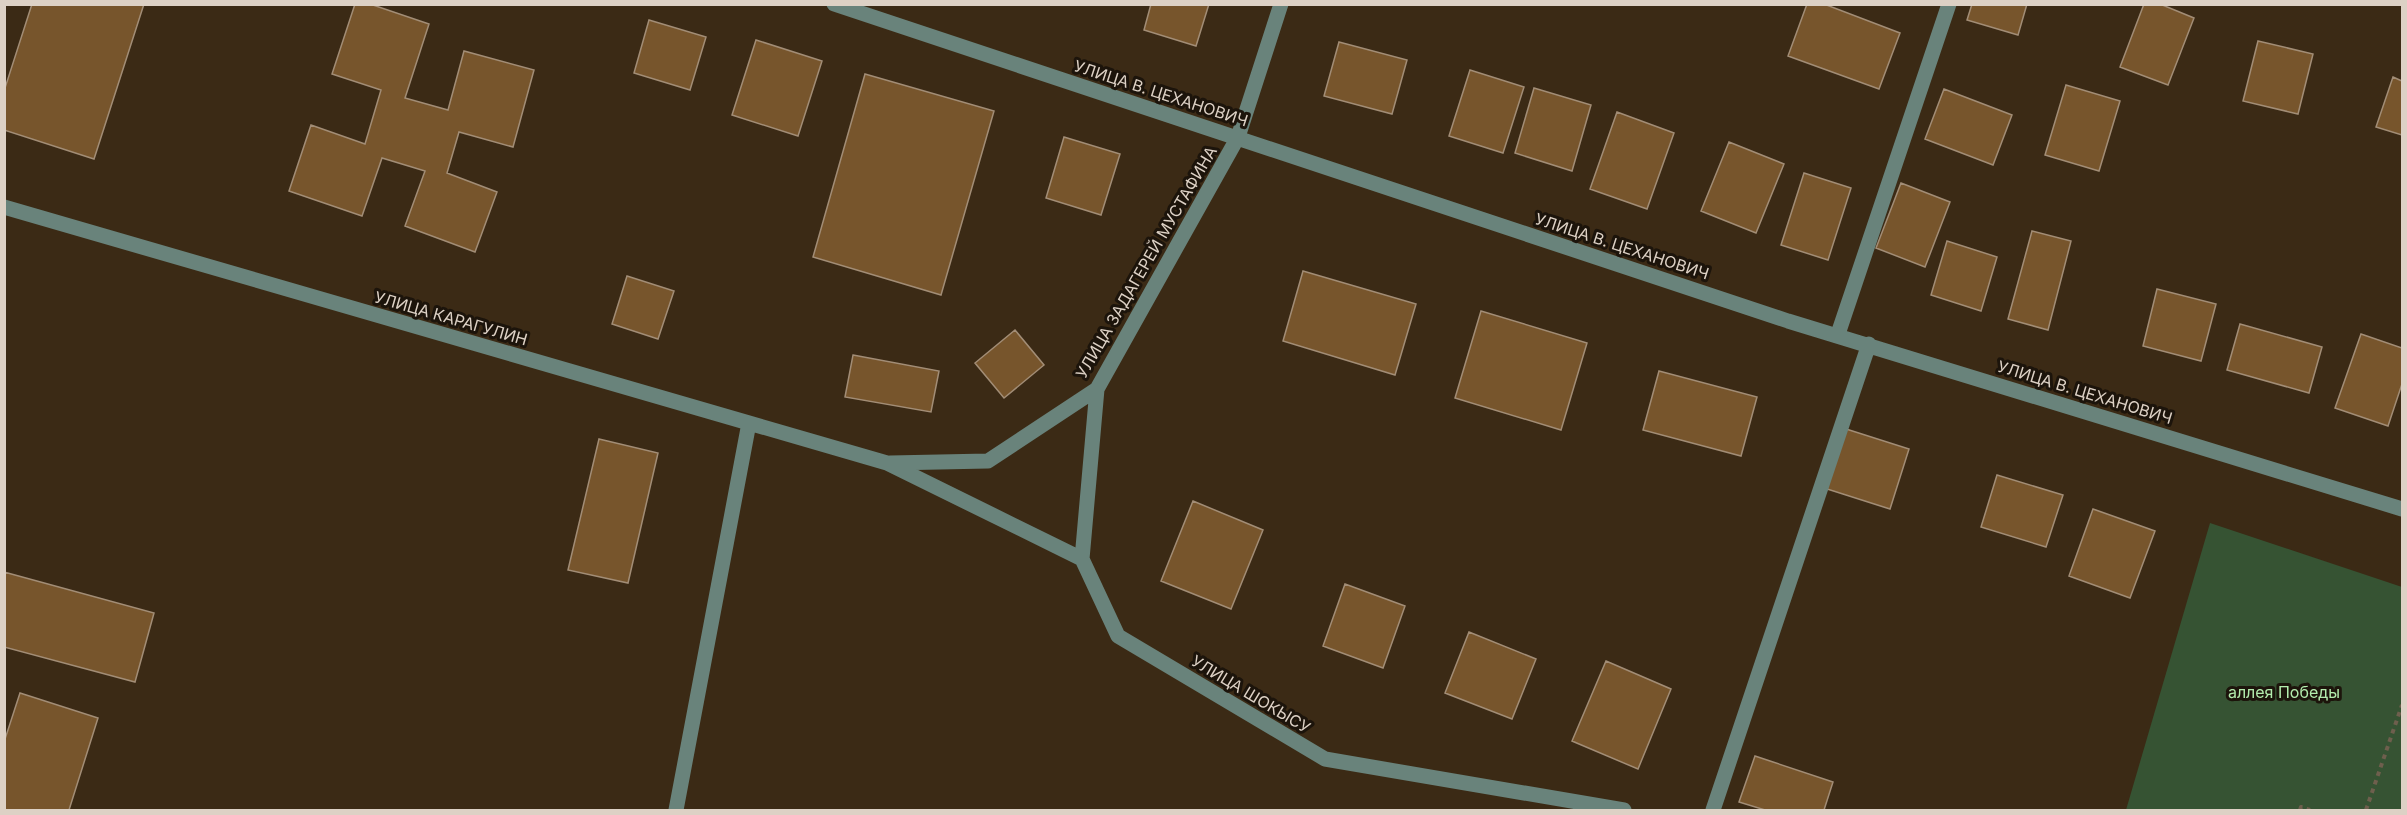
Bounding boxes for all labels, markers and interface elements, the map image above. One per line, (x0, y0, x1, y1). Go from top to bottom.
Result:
street label: УЛИЦА В. ЦЕХАНОВИЧ (1072, 55, 1250, 131)
street label: УЛИЦА ЗАДАГЕРЕЙ МУСТАФИНА (1071, 142, 1221, 382)
street label: УЛИЦА В. ЦЕХАНОВИЧ (1533, 208, 1711, 284)
street label: УЛИЦА КАРАГУЛИН (372, 287, 530, 349)
street label: УЛИЦА В. ЦЕХАНОВИЧ (1995, 356, 2175, 428)
street label: УЛИЦА ШОКЫСУ (1188, 651, 1314, 737)
park label: аллея Победы (2228, 682, 2340, 702)

